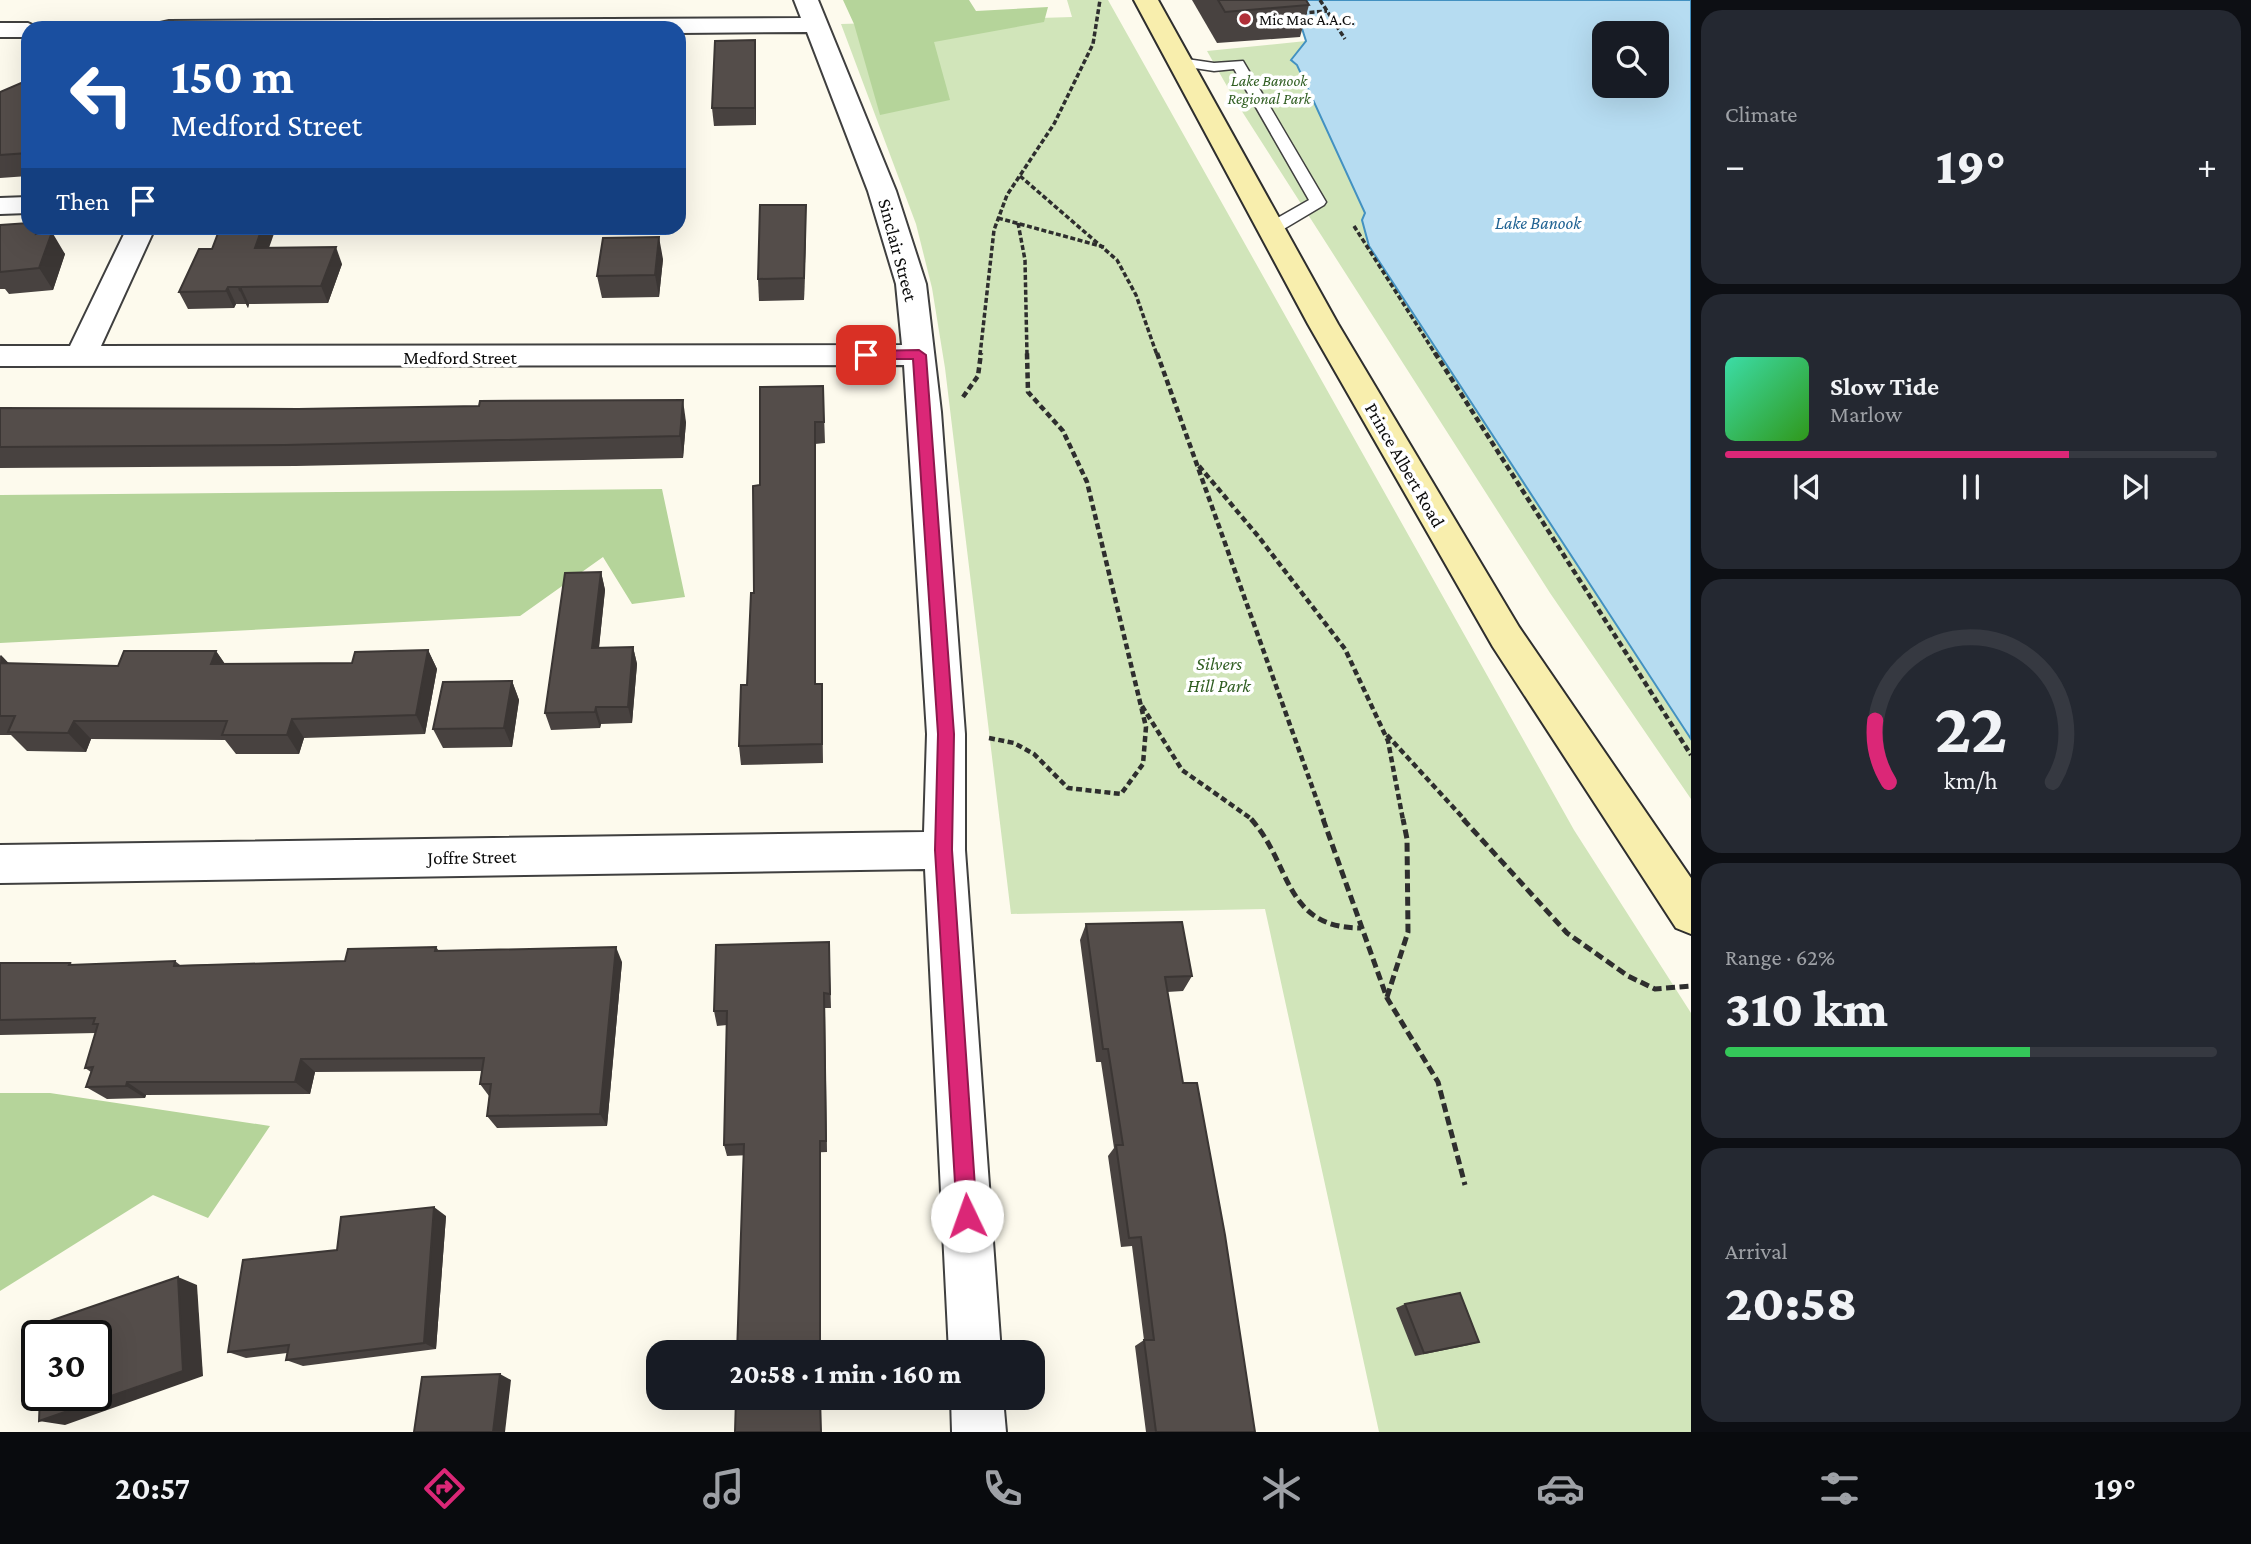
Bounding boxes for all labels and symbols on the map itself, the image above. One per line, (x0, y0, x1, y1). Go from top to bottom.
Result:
marker: Mic Mac A.A.C. (1237, 11, 1253, 27)
place label: Mic Mac A.A.C. (1259, 11, 1355, 28)
park label: Lake Banook Regional Park (1227, 72, 1312, 108)
street label: Sinclair Street (874, 196, 922, 304)
water label: Lake Banook (1495, 213, 1582, 233)
pin (836, 325, 896, 385)
street label: Medford Street (403, 347, 517, 368)
street label: Prince Albert Road (1361, 399, 1449, 531)
park label: Silvers Hill Park (1187, 653, 1251, 696)
street label: Joffre Street (425, 846, 517, 868)
position arrow (930, 1179, 1004, 1253)
speed limit sign: 30 (21, 1320, 112, 1411)

